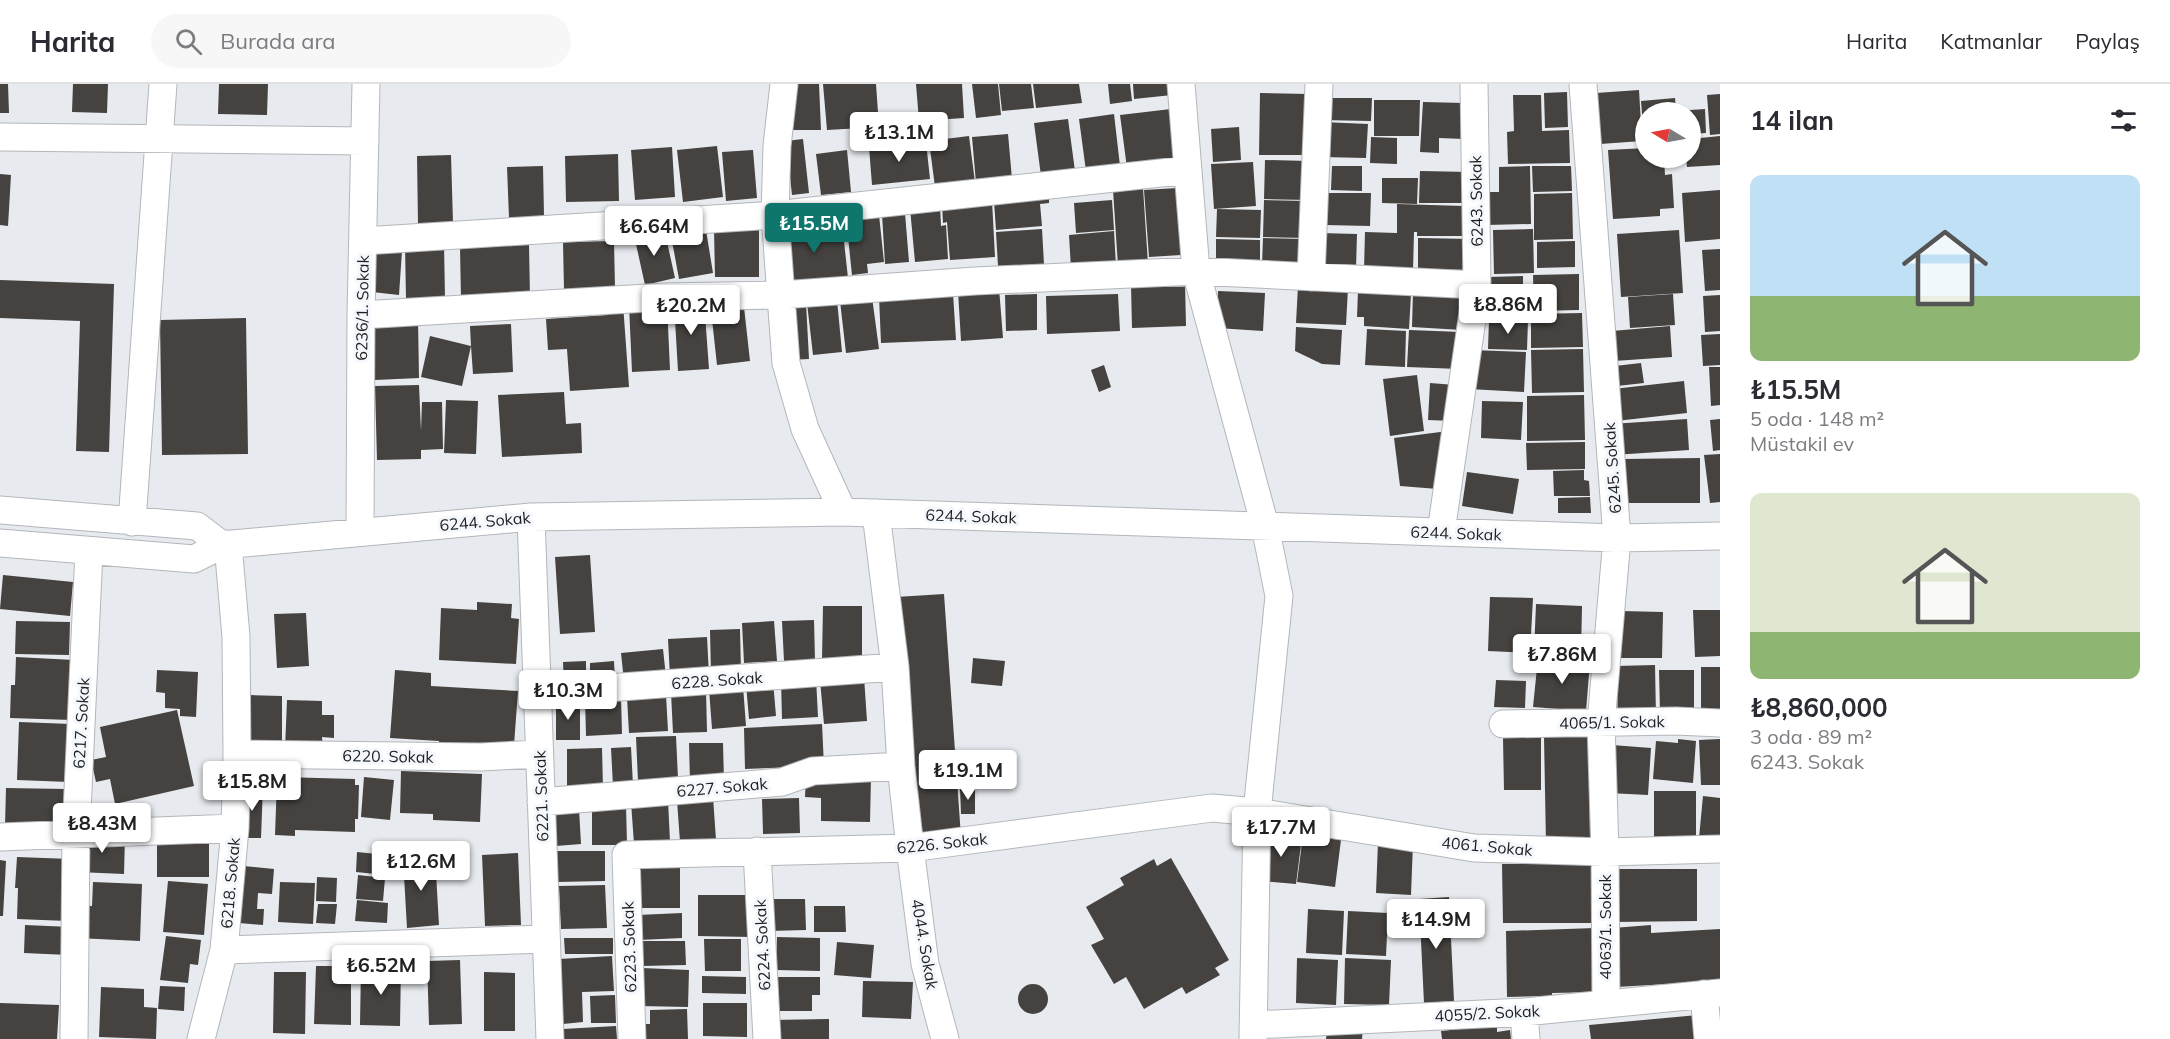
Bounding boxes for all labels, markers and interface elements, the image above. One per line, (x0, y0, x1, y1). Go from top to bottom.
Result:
search box (151, 14, 571, 68)
text: Harita (30, 24, 115, 59)
icon: search (172, 25, 205, 58)
text: Burada ara (220, 27, 335, 55)
text: Harita (1846, 28, 1907, 54)
text: Katmanlar (1940, 28, 2042, 54)
text: Paylaş (2075, 28, 2140, 54)
north arrow (1635, 102, 1701, 168)
map controls (1635, 102, 1701, 168)
text: 14 ilan (1750, 104, 1834, 137)
icon: filters (2107, 104, 2140, 137)
pin: ₺13.1M (850, 112, 948, 163)
text: ₺13.1M (864, 119, 934, 144)
street label: 6243. Sokak (1465, 154, 1487, 247)
pin: ₺15.5M (765, 203, 863, 254)
pin: ₺6.64M (605, 206, 703, 257)
text: ₺15.5M (779, 210, 849, 235)
text: ₺6.64M (619, 213, 689, 238)
icon: home (1891, 214, 1999, 322)
street label: 6236/1. Sokak (351, 254, 373, 361)
pin: ₺8.86M (1459, 284, 1557, 335)
pin: ₺20.2M (642, 285, 740, 336)
text: ₺8.86M (1473, 291, 1543, 316)
text: ₺20.2M (656, 292, 726, 317)
text: ₺15.5M (1750, 373, 1841, 406)
text: 5 oda · 148 m² (1750, 406, 1884, 431)
street label: 6245. Sokak (1599, 421, 1625, 514)
text: Müstakil ev (1750, 431, 1854, 456)
street label: 6244. Sokak (925, 504, 1018, 528)
street label: 6244. Sokak (439, 507, 532, 535)
street label: 6244. Sokak (1410, 521, 1503, 545)
icon: home (1891, 532, 1999, 640)
pin: ₺7.86M (1513, 634, 1611, 685)
text: ₺7.86M (1527, 641, 1597, 666)
street label: 6228. Sokak (671, 667, 764, 693)
pin: ₺10.3M (519, 670, 617, 721)
street label: 6217. Sokak (69, 676, 93, 769)
text: ₺10.3M (533, 677, 603, 702)
text: ₺8,860,000 (1750, 691, 1888, 724)
street label: 4065/1. Sokak (1559, 711, 1666, 733)
text: 3 oda · 89 m² (1750, 724, 1872, 749)
street label: 6220. Sokak (342, 745, 435, 767)
street label: 6221. Sokak (529, 749, 553, 842)
text: 6243. Sokak (1750, 749, 1864, 774)
pin: ₺19.1M (919, 750, 1017, 801)
text: ₺19.1M (933, 757, 1003, 782)
pin: ₺15.8M (203, 761, 301, 812)
text: ₺15.8M (217, 768, 287, 793)
street label: 6227. Sokak (676, 773, 769, 801)
pin: ₺8.43M (53, 803, 151, 854)
pin: ₺17.7M (1232, 807, 1330, 858)
text: ₺8.43M (67, 810, 137, 835)
text: ₺17.7M (1246, 814, 1316, 839)
street label: 6226. Sokak (896, 828, 989, 858)
street label: 4061. Sokak (1441, 832, 1534, 860)
street label: 6218. Sokak (216, 836, 244, 929)
pin: ₺12.6M (372, 841, 470, 892)
text: ₺12.6M (386, 848, 456, 873)
street label: 4063/1. Sokak (1595, 873, 1615, 980)
street label: 4044. Sokak (907, 897, 943, 991)
street label: 6224. Sokak (750, 898, 774, 991)
pin: ₺14.9M (1387, 899, 1485, 950)
street label: 6223. Sokak (617, 900, 641, 993)
text: ₺14.9M (1401, 906, 1471, 931)
pin: ₺6.52M (332, 945, 430, 996)
text: ₺6.52M (346, 952, 416, 977)
street label: 4055/2. Sokak (1434, 1000, 1541, 1026)

